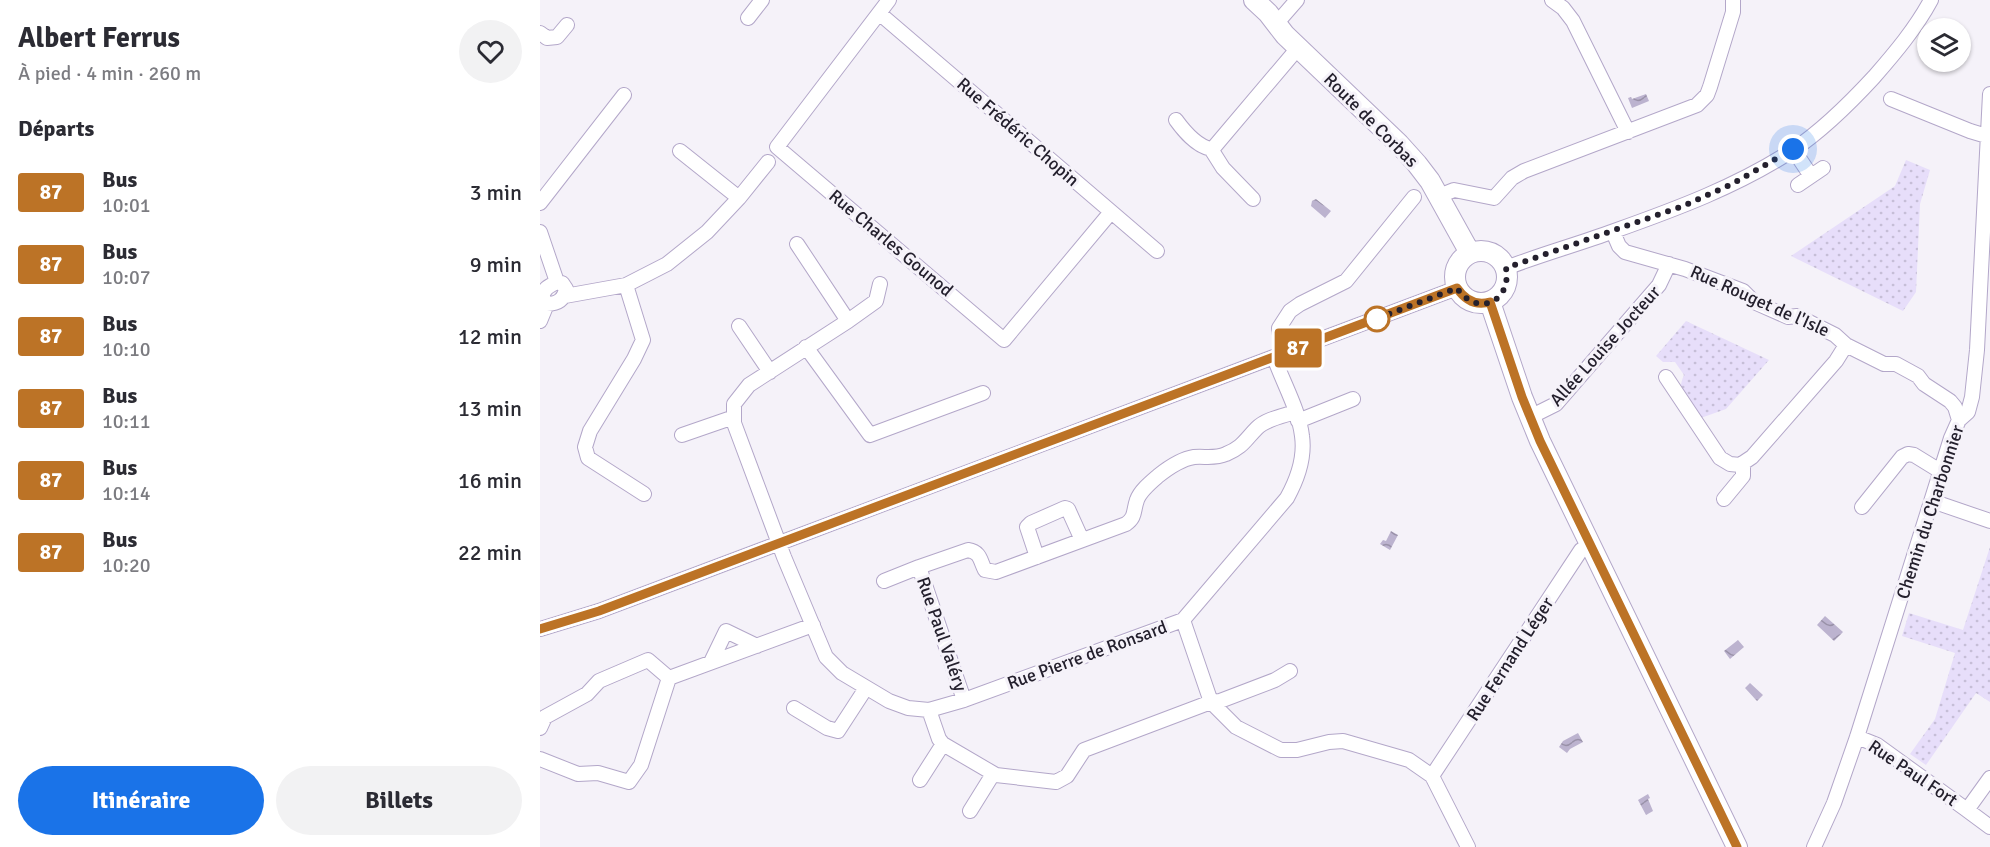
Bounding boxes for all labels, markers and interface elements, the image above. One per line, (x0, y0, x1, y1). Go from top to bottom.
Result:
map controls (1917, 18, 1971, 72)
button: layers (1917, 18, 1971, 72)
button: heart (459, 20, 522, 83)
text: Albert Ferrus (18, 21, 180, 55)
text: À pied · 4 min · 260 m (18, 61, 201, 86)
street label: Route de Corbas (1319, 68, 1423, 172)
street label: Rue Frédéric Chopin (952, 73, 1084, 191)
text: Départs (18, 115, 94, 142)
your location (1778, 134, 1808, 164)
text: Bus (102, 166, 137, 193)
text: 87 (40, 179, 62, 205)
text: 3 min (470, 179, 522, 206)
street label: Rue Charles Gounod (825, 185, 957, 301)
text: 10:01 (102, 193, 151, 218)
text: Bus (102, 238, 137, 265)
text: 87 (40, 251, 62, 277)
text: 9 min (470, 251, 522, 278)
street label: Rue Rouget de l'Isle (1687, 260, 1833, 342)
text: 10:07 (102, 265, 151, 290)
street label: Allée Louise Jocteur (1545, 281, 1665, 411)
unlabelled marker (1364, 306, 1390, 332)
text: Bus (102, 310, 137, 337)
text: 87 (40, 323, 62, 349)
text: 12 min (458, 323, 522, 350)
line badge: 87 (1271, 328, 1325, 368)
text: 87 (1287, 335, 1309, 361)
text: 10:10 (102, 337, 151, 362)
text: Bus (102, 382, 137, 409)
text: 87 (40, 395, 62, 421)
text: 13 min (458, 395, 522, 422)
text: 10:11 (102, 409, 151, 434)
street label: Chemin du Charbonnier (1892, 422, 1969, 602)
text: Bus (102, 454, 137, 481)
text: 87 (40, 467, 62, 493)
text: 16 min (458, 467, 522, 494)
text: 10:14 (102, 481, 151, 506)
text: Bus (102, 526, 137, 553)
text: 87 (40, 539, 62, 565)
text: 22 min (458, 539, 522, 566)
text: 10:20 (102, 553, 151, 578)
street label: Rue Paul Valéry (912, 574, 972, 695)
street label: Rue Fernand Léger (1462, 593, 1558, 725)
street label: Rue Pierre de Ronsard (1004, 616, 1170, 694)
street label: Rue Paul Fort (1864, 735, 1962, 811)
button: Itinéraire (18, 766, 264, 835)
button: Billets (276, 766, 522, 835)

